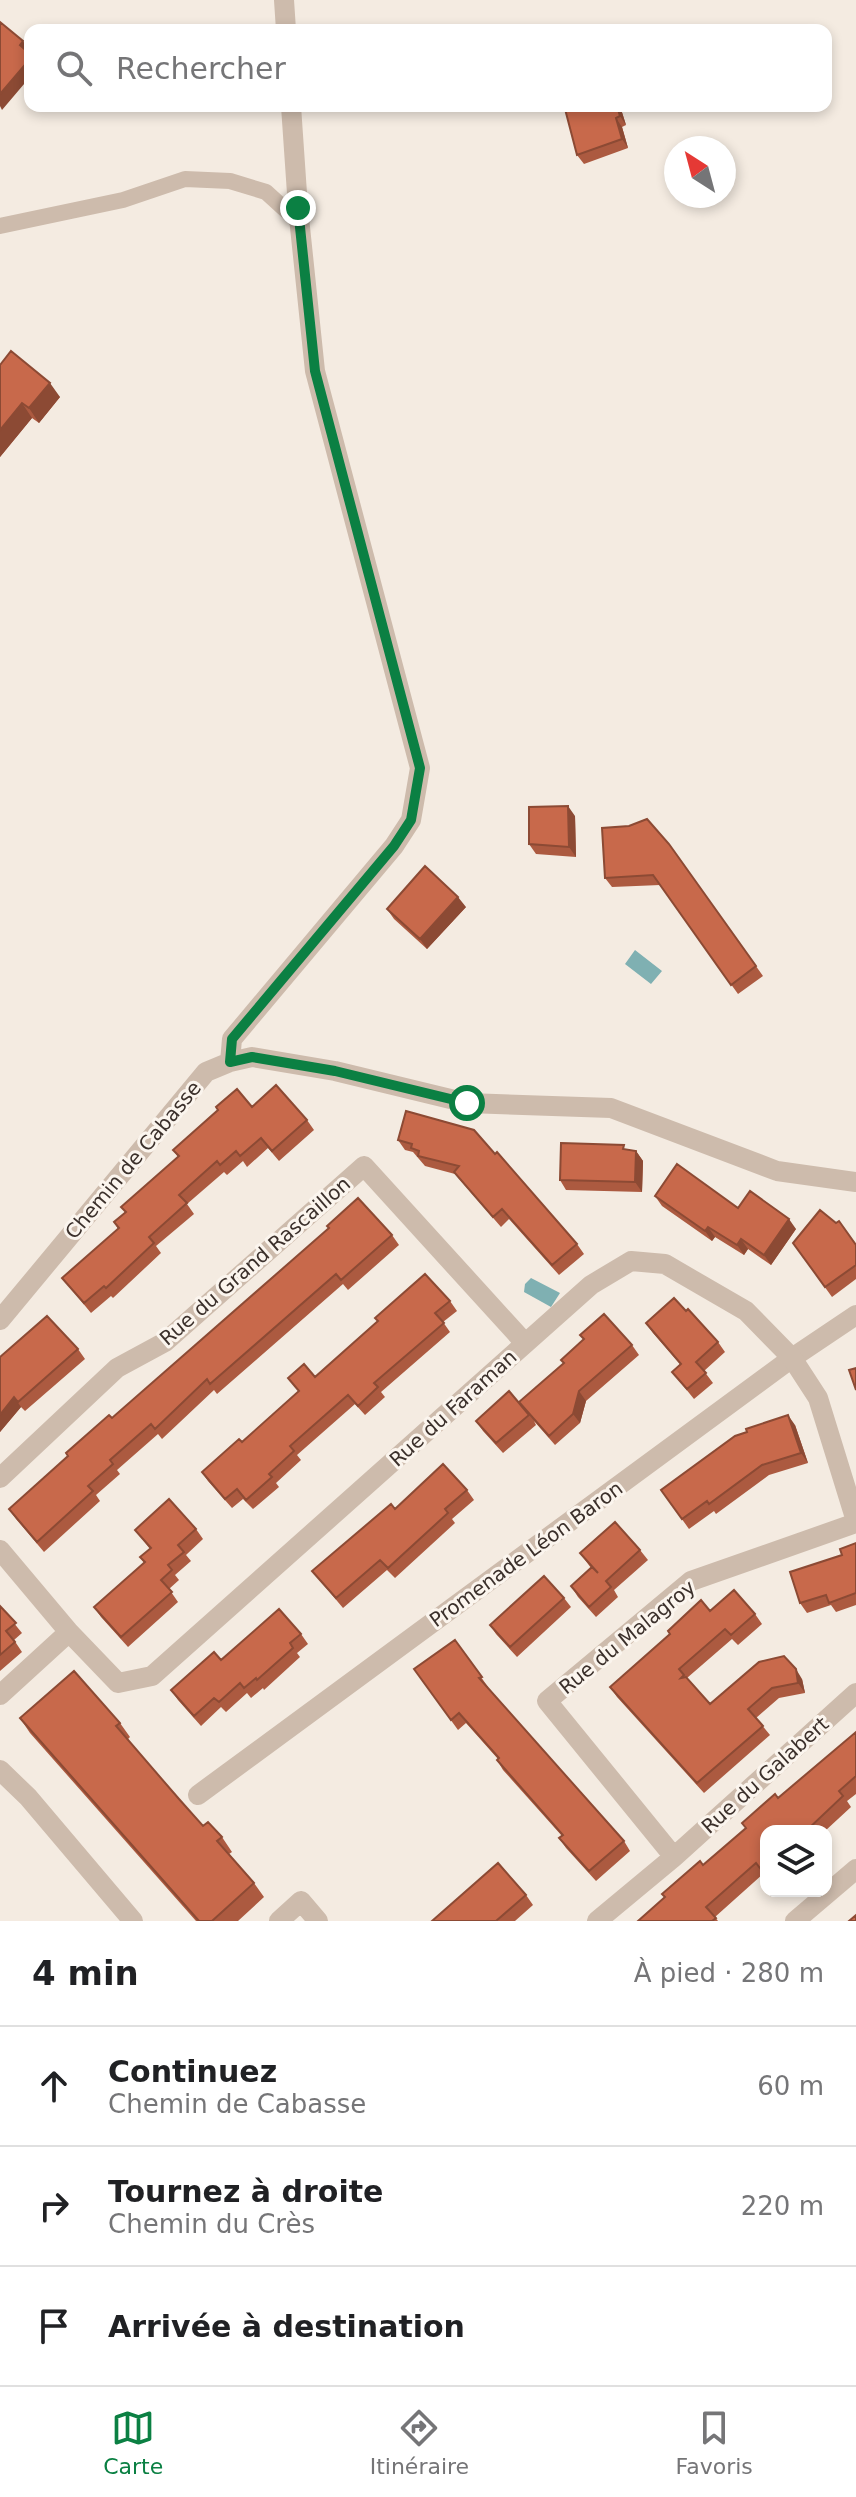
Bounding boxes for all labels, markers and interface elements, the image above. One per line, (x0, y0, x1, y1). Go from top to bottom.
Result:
search box (24, 24, 832, 112)
icon: search (52, 46, 96, 90)
text: Rechercher (116, 51, 286, 86)
north arrow (664, 136, 736, 208)
route end (280, 190, 316, 226)
street label: Chemin de Cabasse (60, 1076, 206, 1244)
route start (449, 1085, 485, 1121)
street label: Rue du Grand Rascaillon (155, 1172, 355, 1350)
street label: Rue du Faraman (384, 1345, 522, 1471)
street label: Promenade Léon Baron (425, 1476, 627, 1632)
street label: Rue du Malagroy (554, 1575, 700, 1699)
street label: Rue du Galabert (697, 1712, 834, 1838)
map controls (760, 1825, 832, 1897)
button: layers (760, 1825, 832, 1897)
text: 4 min (32, 1953, 139, 1993)
text: À pied · 280 m (634, 1958, 824, 1988)
text: Continuez (108, 2054, 277, 2089)
icon: ahead (32, 2064, 76, 2108)
text: 60 m (757, 2071, 824, 2101)
text: Chemin de Cabasse (108, 2089, 366, 2119)
text: Tournez à droite (108, 2174, 383, 2209)
icon: right (32, 2184, 76, 2228)
text: 220 m (741, 2191, 824, 2221)
text: Chemin du Crès (108, 2209, 315, 2239)
icon: arrive (32, 2304, 76, 2348)
text: Arrivée à destination (108, 2309, 465, 2344)
tab: Carte (103, 2406, 163, 2479)
tab: Itinéraire (370, 2406, 469, 2479)
tab: Favoris (676, 2406, 753, 2479)

